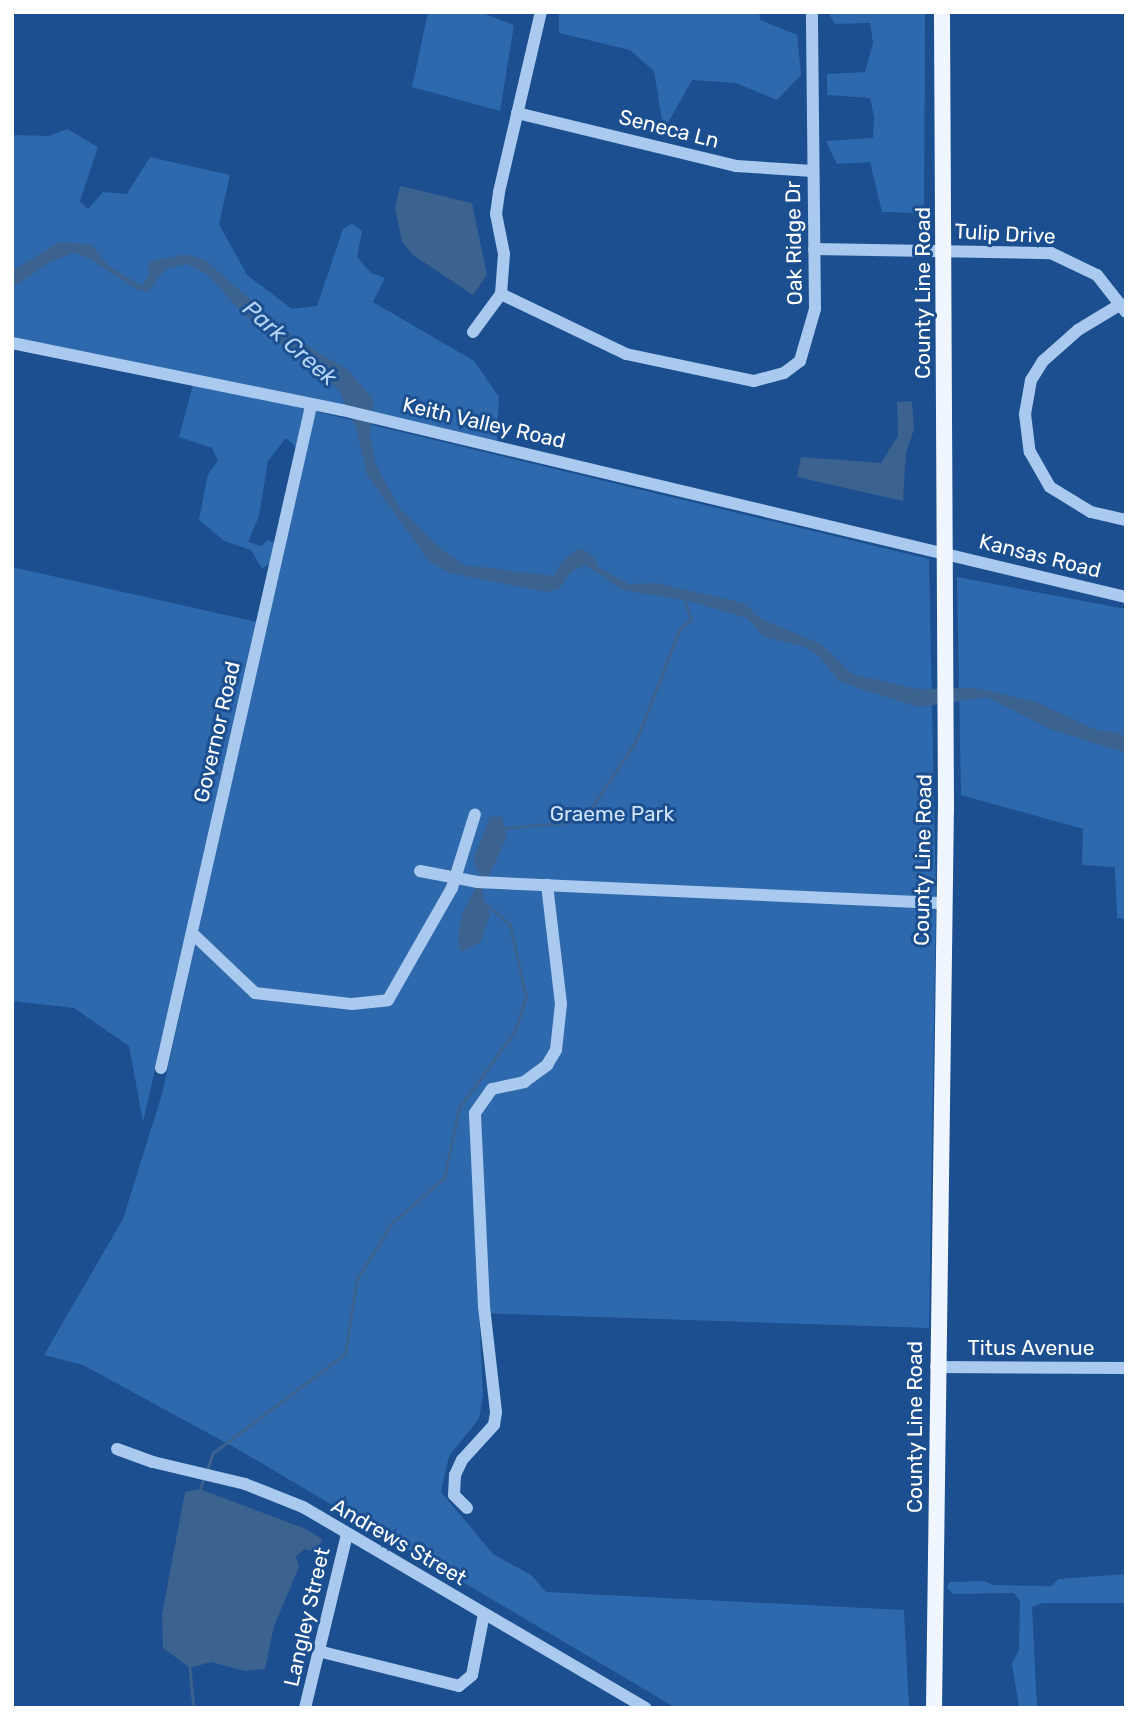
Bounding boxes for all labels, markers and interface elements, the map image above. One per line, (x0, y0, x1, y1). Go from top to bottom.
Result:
street label: Seneca Ln (616, 104, 722, 154)
street label: Oak Ridge Dr (780, 180, 808, 306)
street label: County Line Road (910, 207, 936, 379)
street label: Tulip Drive (954, 219, 1056, 249)
water label: Park Creek (237, 294, 343, 392)
street label: Keith Valley Road (400, 392, 568, 454)
street label: Kansas Road (976, 529, 1104, 583)
street label: Governor Road (188, 659, 246, 805)
street label: County Line Road (909, 774, 937, 946)
park label: Graeme Park (550, 801, 674, 827)
street label: Titus Avenue (967, 1335, 1095, 1361)
street label: County Line Road (902, 1341, 928, 1513)
street label: Andrews Street (327, 1493, 471, 1591)
street label: Langley Street (279, 1545, 335, 1689)

